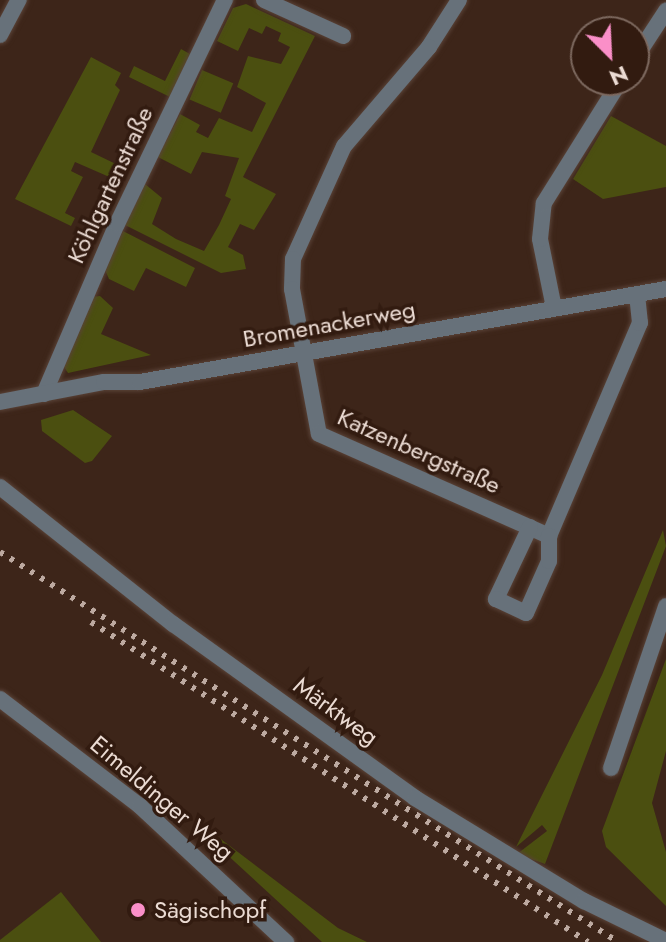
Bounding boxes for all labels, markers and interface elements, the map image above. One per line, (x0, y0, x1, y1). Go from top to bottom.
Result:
north arrow (570, 16, 650, 96)
text: N (604, 58, 633, 94)
street label: Köhlgartenstraße (61, 102, 159, 268)
street label: Bromenackerweg (241, 295, 417, 353)
street label: Katzenbergstraße (333, 402, 505, 500)
street label: Märktweg (288, 671, 384, 751)
street label: Eimeldinger Weg (85, 730, 239, 866)
place label: Sägischopf (154, 896, 266, 924)
marker: Sägischopf (129, 901, 147, 919)

